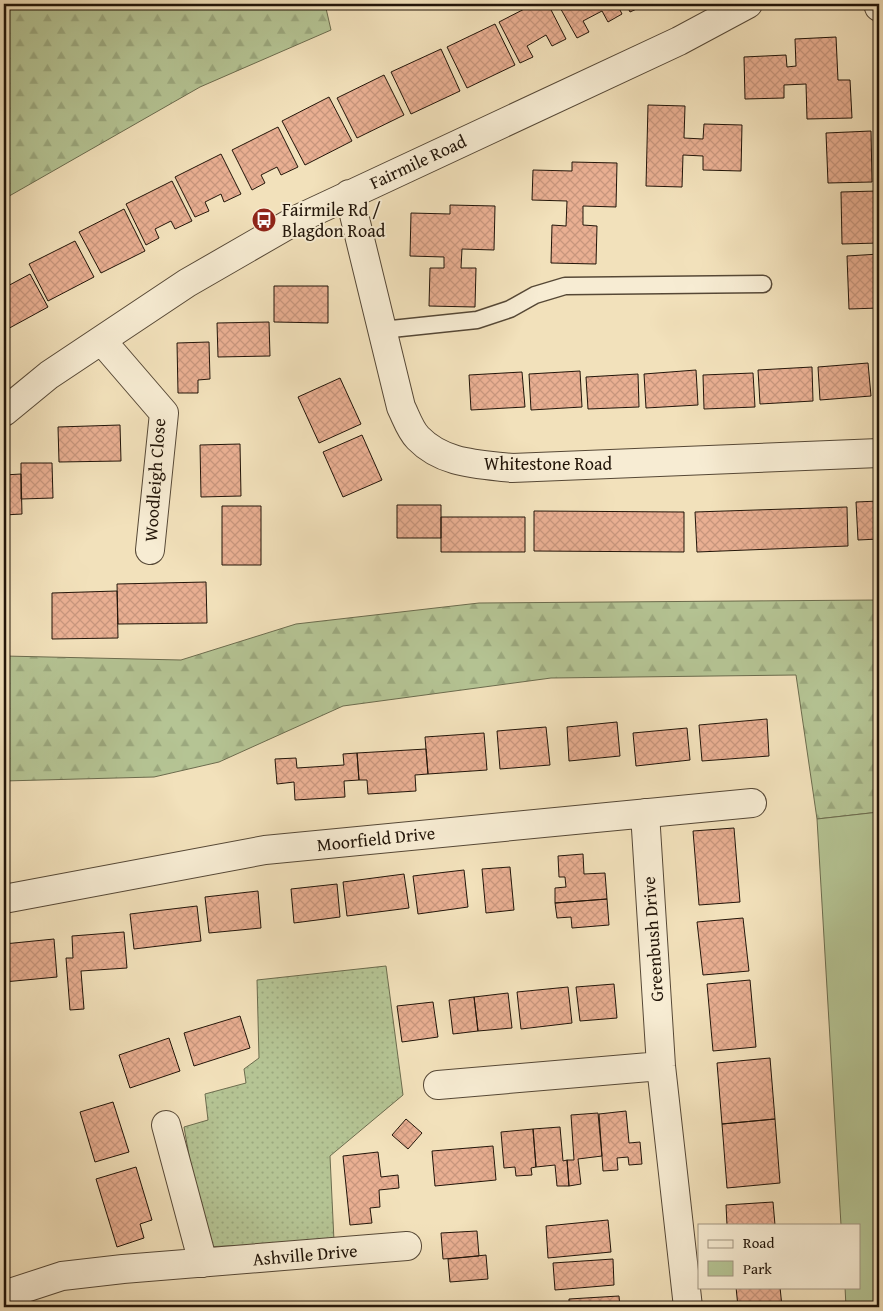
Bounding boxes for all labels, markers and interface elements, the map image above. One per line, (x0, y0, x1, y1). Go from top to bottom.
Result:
street label: Fairmile Road (365, 127, 471, 196)
place label: Fairmile Rd / Blagdon Road (282, 196, 386, 244)
bus stop icon: Fairmile Rd / Blagdon Road (251, 207, 277, 233)
street label: Woodleigh Close (137, 417, 172, 543)
street label: Whitestone Road (484, 450, 612, 477)
street label: Moorfield Drive (315, 819, 436, 858)
street label: Greenbush Drive (635, 876, 670, 1003)
legend (698, 1224, 860, 1288)
text: Road (743, 1232, 774, 1253)
street label: Ashville Drive (251, 1236, 358, 1273)
text: Park (743, 1258, 772, 1279)

